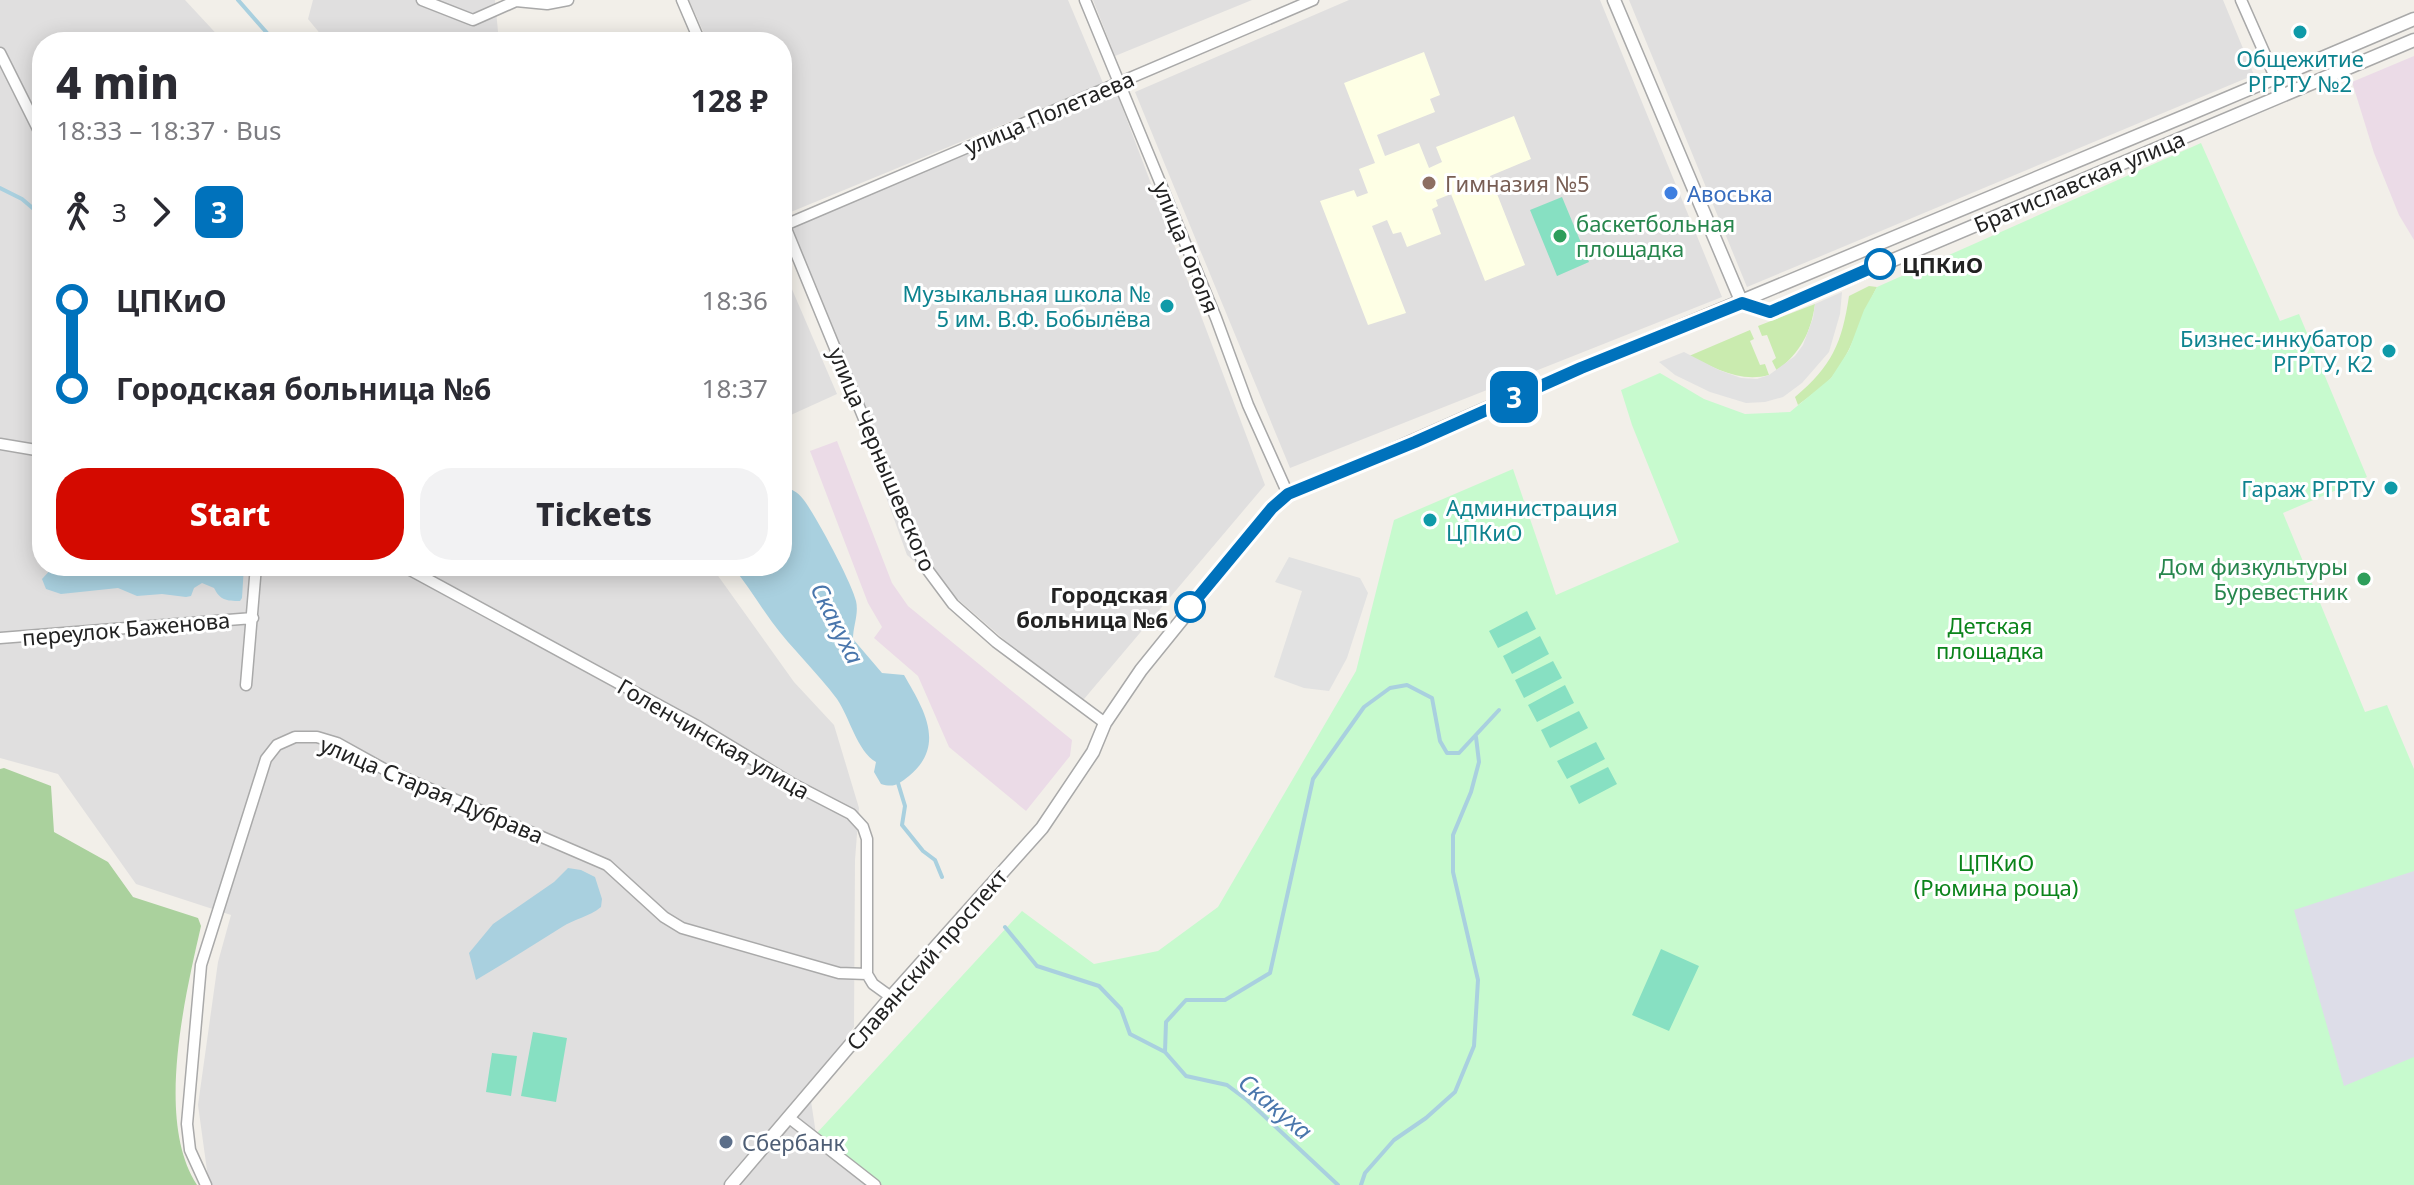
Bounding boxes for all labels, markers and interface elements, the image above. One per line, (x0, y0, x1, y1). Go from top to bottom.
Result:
marker: Общежитие РГРТУ №2 (2291, 23, 2309, 41)
place label: Общежитие РГРТУ №2 (2236, 43, 2364, 98)
text: 4 min (56, 52, 179, 112)
street label: улица Полетаева (960, 63, 1138, 161)
text: 128 ₽ (691, 80, 768, 121)
text: 18:33 – 18:37 · Bus (56, 112, 281, 148)
street label: Братиславская улица (1969, 123, 2189, 239)
place label: Гимназия №5 (1445, 168, 1590, 198)
marker: Гимназия №5 (1420, 174, 1438, 192)
street label: улица Гоголя (1147, 177, 1227, 317)
place label: Авоська (1687, 178, 1773, 208)
marker: Авоська (1662, 184, 1680, 202)
icon: walk (56, 190, 100, 234)
icon: forward (139, 190, 183, 234)
text: 3 (211, 193, 227, 231)
text: 3 (112, 194, 127, 230)
place label: баскетбольная площадка (1576, 208, 1735, 263)
marker: баскетбольная площадка (1551, 227, 1569, 245)
marker: ЦПКиО (1865, 249, 1895, 279)
place label: ЦПКиО (1902, 249, 1983, 279)
place label: Музыкальная школа № 5 им. В.Ф. Бобылёва (903, 278, 1151, 333)
text: ЦПКиО (116, 280, 226, 321)
text: 18:36 (702, 282, 768, 318)
marker: Музыкальная школа № 5 им. В.Ф. Бобылёва (1158, 297, 1176, 315)
place label: Бизнес-инкубатор РГРТУ, К2 (2180, 323, 2373, 378)
street label: улица Чернышевского (822, 342, 944, 576)
marker: Бизнес-инкубатор РГРТУ, К2 (2380, 342, 2398, 360)
text: Городская больница №6 (116, 368, 491, 409)
text: 18:37 (702, 370, 768, 406)
line badge: 3 (1488, 371, 1540, 423)
text: 3 (1506, 378, 1522, 416)
button: Start (56, 468, 404, 560)
button: Tickets (420, 468, 768, 560)
place label: Гараж РГРТУ (2241, 473, 2375, 503)
marker: Гараж РГРТУ (2382, 479, 2400, 497)
place label: Администрация ЦПКиО (1446, 492, 1618, 547)
marker: Администрация ЦПКиО (1421, 511, 1439, 529)
place label: Дом физкультуры Буревестник (2159, 551, 2348, 606)
marker: Дом физкультуры Буревестник (2355, 570, 2373, 588)
water label: Скакуха (804, 577, 873, 670)
place label: Городская больница №6 (1016, 579, 1168, 634)
marker: Городская больница №6 (1175, 592, 1205, 622)
street label: переулок Баженова (21, 604, 231, 652)
park label: Детская площадка (1936, 610, 2044, 665)
street label: Голенчинская улица (612, 671, 816, 805)
street label: улица Старая Дубрава (316, 728, 548, 850)
park label: ЦПКиО (Рюмина роща) (1914, 847, 2078, 902)
street label: Славянский проспект (839, 862, 1013, 1056)
water label: Скакуха (1232, 1065, 1320, 1147)
place label: Сбербанк (742, 1127, 846, 1157)
marker: Сбербанк (717, 1133, 735, 1151)

